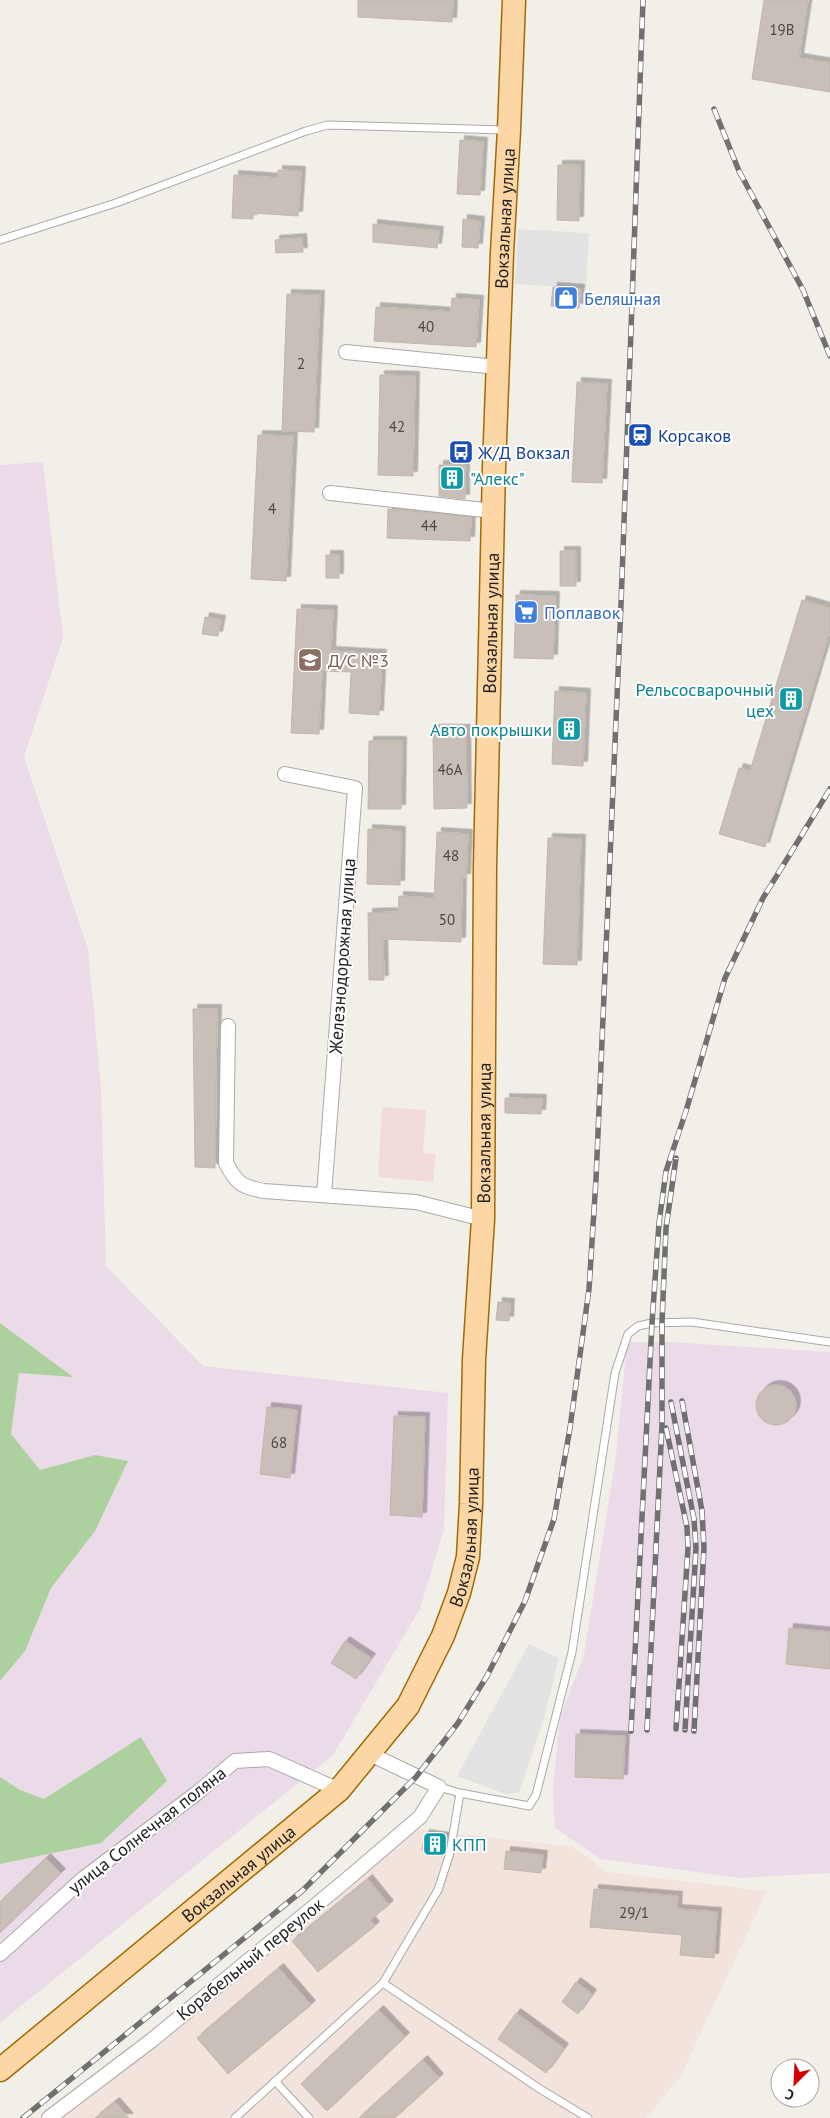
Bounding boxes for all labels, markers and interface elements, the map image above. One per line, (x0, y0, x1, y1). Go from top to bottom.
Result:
house number: 19В (769, 20, 795, 39)
street label: Вокзальная улица (489, 147, 519, 289)
shop icon: Беляшная (553, 285, 579, 311)
place label: Беляшная (584, 287, 661, 310)
house number: 40 (418, 317, 434, 336)
house number: 2 (297, 354, 305, 373)
house number: 42 (389, 417, 405, 436)
station icon: Корсаков (627, 422, 653, 448)
place label: Корсаков (658, 424, 731, 447)
bus stop icon: Ж/Д Вокзал (448, 439, 474, 465)
place label: Ж/Д Вокзал (477, 441, 570, 464)
building icon: "Алекс" (439, 465, 465, 491)
place label: "Алекс" (470, 467, 525, 490)
house number: 4 (268, 499, 276, 518)
house number: 44 (421, 516, 437, 535)
street label: Вокзальная улица (477, 552, 504, 694)
supermarket icon: Поплавок (513, 599, 539, 625)
place label: Поплавок (544, 601, 621, 624)
school or university icon: Д/С №3 (297, 647, 323, 673)
place label: Д/С №3 (328, 649, 389, 672)
place label: Рельсосварочный цех (636, 678, 774, 722)
building icon: Рельсосварочный цех (778, 686, 804, 712)
building icon: Авто покрышки (556, 716, 582, 742)
place label: Авто покрышки (430, 718, 552, 741)
house number: 46А (437, 760, 463, 779)
house number: 48 (443, 846, 459, 865)
street label: Железнодорожная улица (324, 857, 360, 1056)
house number: 50 (439, 910, 455, 929)
street label: Вокзальная улица (472, 1062, 495, 1204)
house number: 68 (271, 1433, 287, 1452)
street label: Вокзальная улица (443, 1467, 483, 1610)
street label: улица Солнечная поляна (63, 1761, 231, 1899)
street label: Вокзальная улица (177, 1819, 300, 1927)
building icon: КПП (422, 1831, 448, 1857)
place label: КПП (452, 1833, 487, 1856)
street label: Корабельный переулок (172, 1892, 329, 2026)
house number: 29/1 (619, 1903, 649, 1922)
north arrow (770, 2058, 820, 2108)
text: С (782, 2085, 797, 2105)

